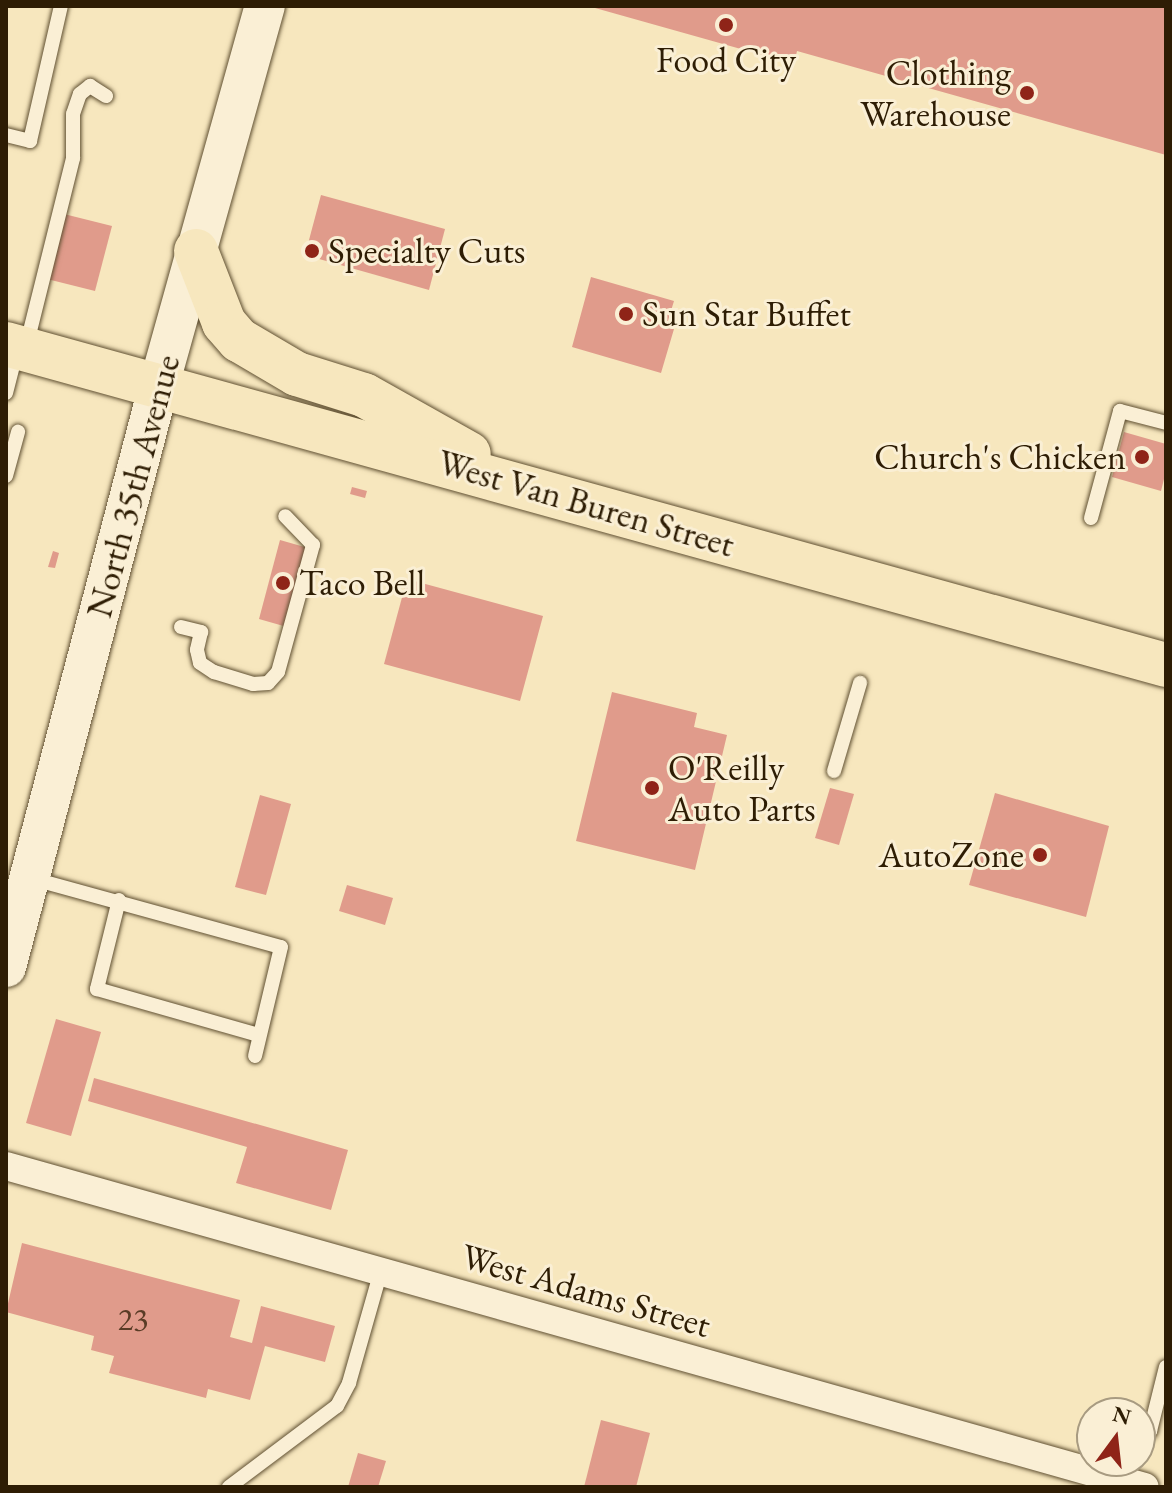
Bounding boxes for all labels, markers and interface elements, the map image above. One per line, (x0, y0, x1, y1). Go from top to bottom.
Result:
marker: Food City (717, 16, 735, 34)
place label: Food City (656, 38, 796, 82)
place label: Clothing Warehouse (860, 50, 1011, 135)
marker: Clothing Warehouse (1018, 84, 1036, 102)
place label: Specialty Cuts (328, 229, 525, 273)
marker: Specialty Cuts (303, 242, 321, 260)
place label: Sun Star Buffet (642, 292, 851, 336)
marker: Sun Star Buffet (617, 305, 635, 323)
street label: North 35th Avenue (77, 350, 189, 622)
place label: Church's Chicken (874, 435, 1126, 479)
street label: West Van Buren Street (433, 440, 739, 566)
marker: Church's Chicken (1133, 448, 1151, 466)
place label: Taco Bell (299, 561, 425, 605)
marker: Taco Bell (274, 574, 292, 592)
place label: O'Reilly Auto Parts (668, 745, 816, 830)
marker: O'Reilly Auto Parts (643, 779, 661, 797)
place label: AutoZone (878, 833, 1024, 877)
marker: AutoZone (1031, 846, 1049, 864)
street label: West Adams Street (457, 1234, 715, 1346)
house number: 23 (118, 1300, 148, 1338)
north arrow (1076, 1397, 1156, 1477)
text: N (1109, 1399, 1134, 1432)

